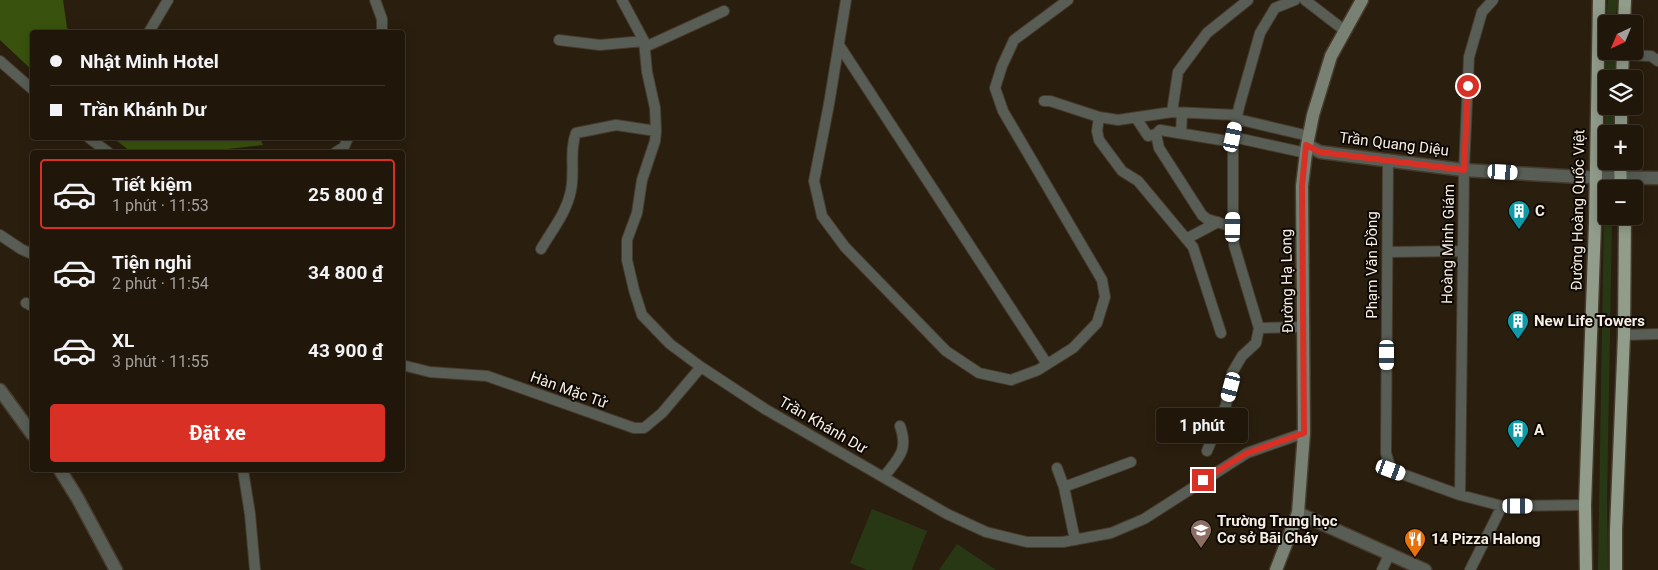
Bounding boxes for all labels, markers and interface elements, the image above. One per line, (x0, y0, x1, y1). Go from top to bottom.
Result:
north arrow (1598, 15, 1642, 60)
map controls (1598, 15, 1643, 225)
text: Nhật Minh Hotel (80, 50, 219, 73)
button: layers (1598, 70, 1643, 115)
route start (1457, 75, 1479, 97)
text: Trần Khánh Dư (80, 98, 206, 121)
car (1222, 121, 1243, 153)
button: + (1598, 125, 1643, 170)
street label: Trần Quang Diệu (1338, 128, 1450, 160)
street label: Đường Hoàng Quốc Việt (1568, 129, 1588, 291)
car (1487, 164, 1518, 180)
icon: car (52, 172, 97, 217)
text: Tiết kiệm (112, 173, 192, 196)
button: − (1598, 180, 1643, 225)
text: 25 800 ₫ (308, 183, 383, 206)
street label: Hoàng Minh Giám (1438, 184, 1458, 304)
text: 1 phút · 11:53 (112, 196, 209, 215)
building icon: C (1507, 199, 1531, 230)
place label: C (1535, 202, 1545, 220)
street label: Phạm Văn Đồng (1363, 211, 1381, 319)
car (1225, 212, 1240, 242)
street label: Đường Hạ Long (1277, 229, 1297, 333)
icon: car (52, 250, 97, 295)
text: Tiện nghi (112, 251, 192, 274)
text: 34 800 ₫ (308, 261, 383, 284)
text: 2 phút · 11:54 (112, 274, 209, 293)
building icon: New Life Towers (1506, 309, 1530, 340)
place label: New Life Towers (1534, 312, 1645, 330)
icon: car (52, 328, 97, 373)
text: XL (112, 329, 134, 352)
text: 43 900 ₫ (308, 339, 383, 362)
car (1379, 340, 1394, 370)
text: 3 phút · 11:55 (112, 352, 209, 371)
street label: Hàn Mặc Tử (528, 368, 611, 413)
car (1219, 371, 1242, 403)
street label: Trần Khánh Dư (776, 393, 871, 458)
button: Đặt xe (50, 404, 385, 462)
callout: 1 phút (1157, 408, 1249, 442)
text: 1 phút (1179, 416, 1225, 435)
building icon: A (1506, 418, 1530, 449)
place label: A (1534, 421, 1545, 439)
car (1374, 458, 1407, 482)
route end (1192, 469, 1214, 491)
car (1503, 499, 1533, 514)
place label: Trường Trung học Cơ sở Bãi Cháy (1217, 512, 1338, 547)
school or university icon: Trường Trung học Cơ sở Bãi Cháy (1189, 518, 1213, 549)
restaurant icon: 14 Pizza Halong (1403, 527, 1427, 558)
place label: 14 Pizza Halong (1431, 530, 1541, 548)

